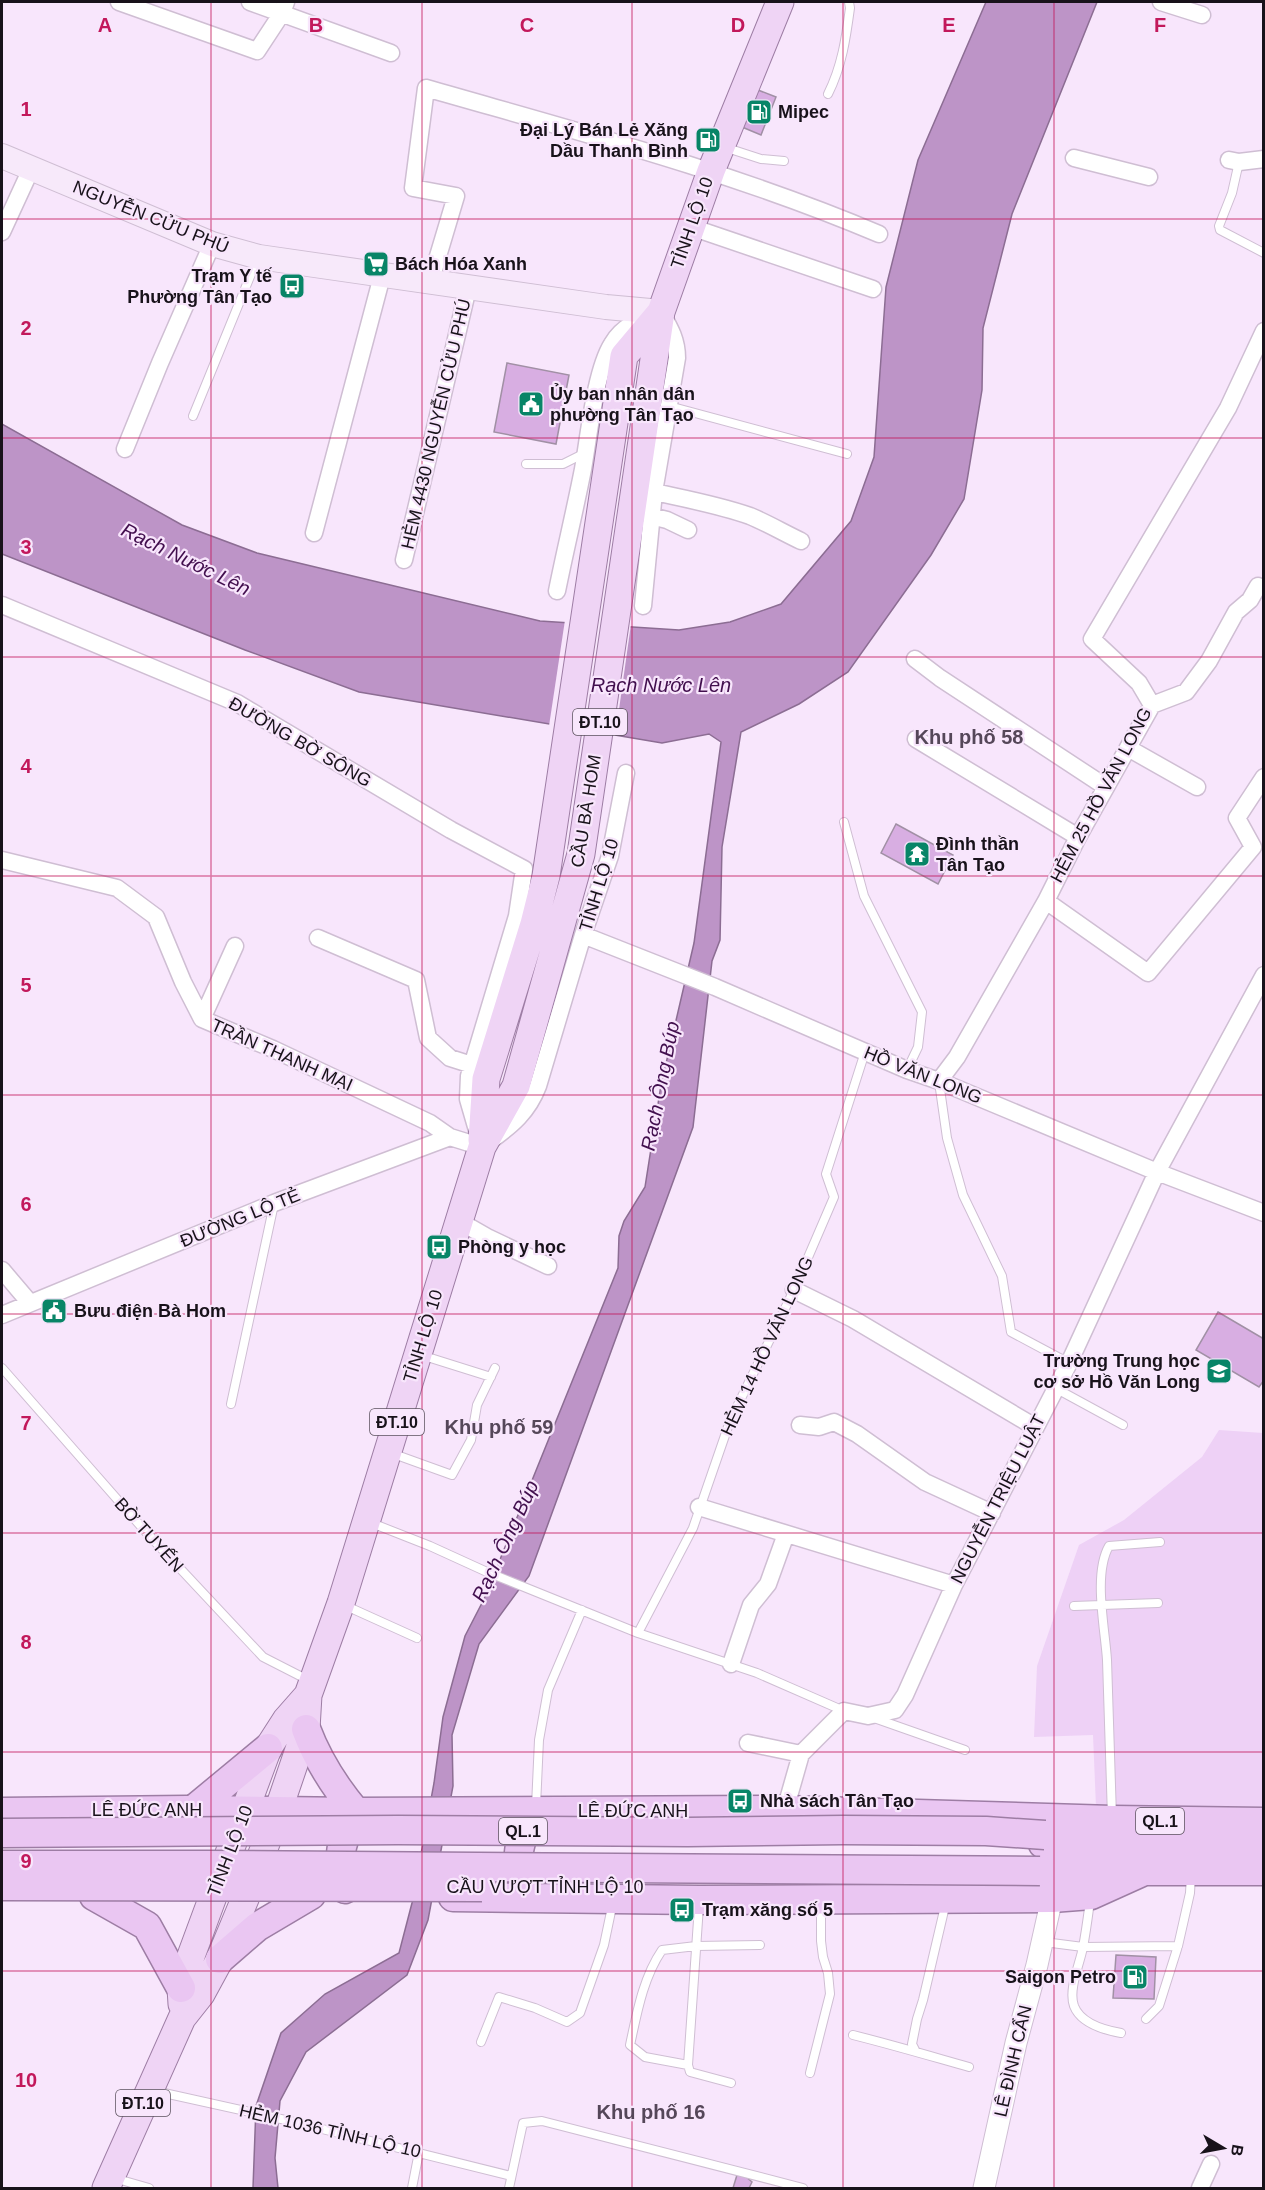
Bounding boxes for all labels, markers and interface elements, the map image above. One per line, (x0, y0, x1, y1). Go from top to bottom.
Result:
text: A (98, 14, 112, 36)
text: B (309, 14, 323, 36)
text: C (520, 14, 534, 36)
text: D (731, 14, 745, 36)
text: E (942, 14, 956, 36)
text: F (1154, 14, 1166, 36)
fuel station icon: Mipec (744, 97, 774, 127)
text: 1 (20, 98, 32, 120)
place label: Mipec (778, 102, 829, 122)
place label: Đại Lý Bán Lẻ Xăng Dầu Thanh Bình (520, 120, 688, 161)
fuel station icon: Đại Lý Bán Lẻ Xăng Dầu Thanh Bình (693, 125, 723, 155)
street label: TỈNH LỘ 10 (666, 174, 717, 272)
street label: NGUYỄN CỬU PHÚ (70, 176, 232, 257)
supermarket icon: Bách Hóa Xanh (361, 249, 391, 279)
place label: Bách Hóa Xanh (395, 254, 527, 274)
place label: Trạm Y tế Phường Tân Tạo (127, 266, 273, 307)
bus stop icon: Trạm Y tế Phường Tân Tạo (277, 271, 307, 301)
street label: HẺM 4430 NGUYỄN CỬU PHÚ (396, 297, 475, 551)
text: 2 (20, 317, 32, 339)
place label: Ủy ban nhân dân phường Tân Tạo (550, 383, 695, 425)
public building icon: Ủy ban nhân dân phường Tân Tạo (516, 389, 546, 419)
water label: Rạch Nước Lên (118, 518, 254, 600)
text: 3 (20, 536, 32, 558)
water label: Rạch Nước Lên (591, 674, 731, 696)
street label: ĐƯỜNG BỜ SÔNG (225, 692, 375, 791)
street label: HẺM 25 HỒ VĂN LONG (1046, 704, 1156, 886)
road number: ĐT.10 (573, 709, 627, 735)
district label: Khu phố 58 (915, 726, 1023, 748)
street label: CẦU BÀ HOM (566, 753, 605, 869)
text: 4 (20, 755, 32, 777)
place label: Đình thần Tân Tạo (936, 834, 1019, 875)
street label: TỈNH LỘ 10 (574, 836, 623, 934)
temple icon: Đình thần Tân Tạo (902, 839, 932, 869)
text: 5 (20, 974, 32, 996)
street label: TRẦN THANH MẠI (208, 1014, 356, 1095)
water label: Rạch Ông Búp (637, 1020, 683, 1152)
street label: HỒ VĂN LONG (861, 1041, 985, 1108)
street label: ĐƯỜNG LỘ TẺ (177, 1184, 303, 1251)
text: 6 (20, 1193, 32, 1215)
bus stop icon: Phòng y học (424, 1232, 454, 1262)
place label: Phòng y học (458, 1237, 566, 1257)
street label: HẺM 14 HỒ VĂN LONG (716, 1253, 817, 1439)
street label: TỈNH LỘ 10 (398, 1287, 447, 1385)
public building icon: Bưu điện Bà Hom (39, 1296, 69, 1326)
place label: Bưu điện Bà Hom (74, 1301, 226, 1321)
place label: Trường Trung học cơ sở Hồ Văn Long (1033, 1351, 1200, 1392)
school or university icon: Trường Trung học cơ sở Hồ Văn Long (1204, 1356, 1234, 1386)
road number: ĐT.10 (370, 1409, 424, 1435)
street label: NGUYỄN TRIỆU LUẬT (946, 1411, 1049, 1587)
text: 7 (20, 1412, 32, 1434)
district label: Khu phố 59 (445, 1416, 553, 1438)
water label: Rạch Ông Búp (467, 1477, 543, 1605)
street label: BỜ TUYẾN (110, 1493, 188, 1576)
text: 8 (20, 1631, 32, 1653)
bus stop icon: Nhà sách Tân Tạo (725, 1786, 755, 1816)
place label: Nhà sách Tân Tạo (760, 1791, 914, 1811)
street label: LÊ ĐỨC ANH (92, 1799, 202, 1820)
street label: LÊ ĐỨC ANH (578, 1800, 688, 1821)
street label: TỈNH LỘ 10 (203, 1802, 257, 1899)
road number: QL.1 (1136, 1808, 1184, 1834)
road number: QL.1 (499, 1818, 547, 1844)
text: 9 (20, 1850, 32, 1872)
street label: CẦU VƯỢT TỈNH LỘ 10 (446, 1876, 644, 1897)
bus stop icon: Trạm xăng số 5 (667, 1895, 697, 1925)
place label: Trạm xăng số 5 (702, 1900, 833, 1920)
fuel station icon: Saigon Petro (1120, 1962, 1150, 1992)
place label: Saigon Petro (1005, 1967, 1116, 1987)
street label: LÊ ĐÌNH CẨN (989, 2003, 1036, 2119)
text: 10 (15, 2069, 37, 2091)
road number: ĐT.10 (116, 2090, 170, 2116)
street label: HẺM 1036 TỈNH LỘ 10 (237, 2099, 423, 2162)
district label: Khu phố 16 (597, 2101, 705, 2123)
north arrow (1193, 2118, 1253, 2178)
text: B (1228, 2143, 1247, 2158)

